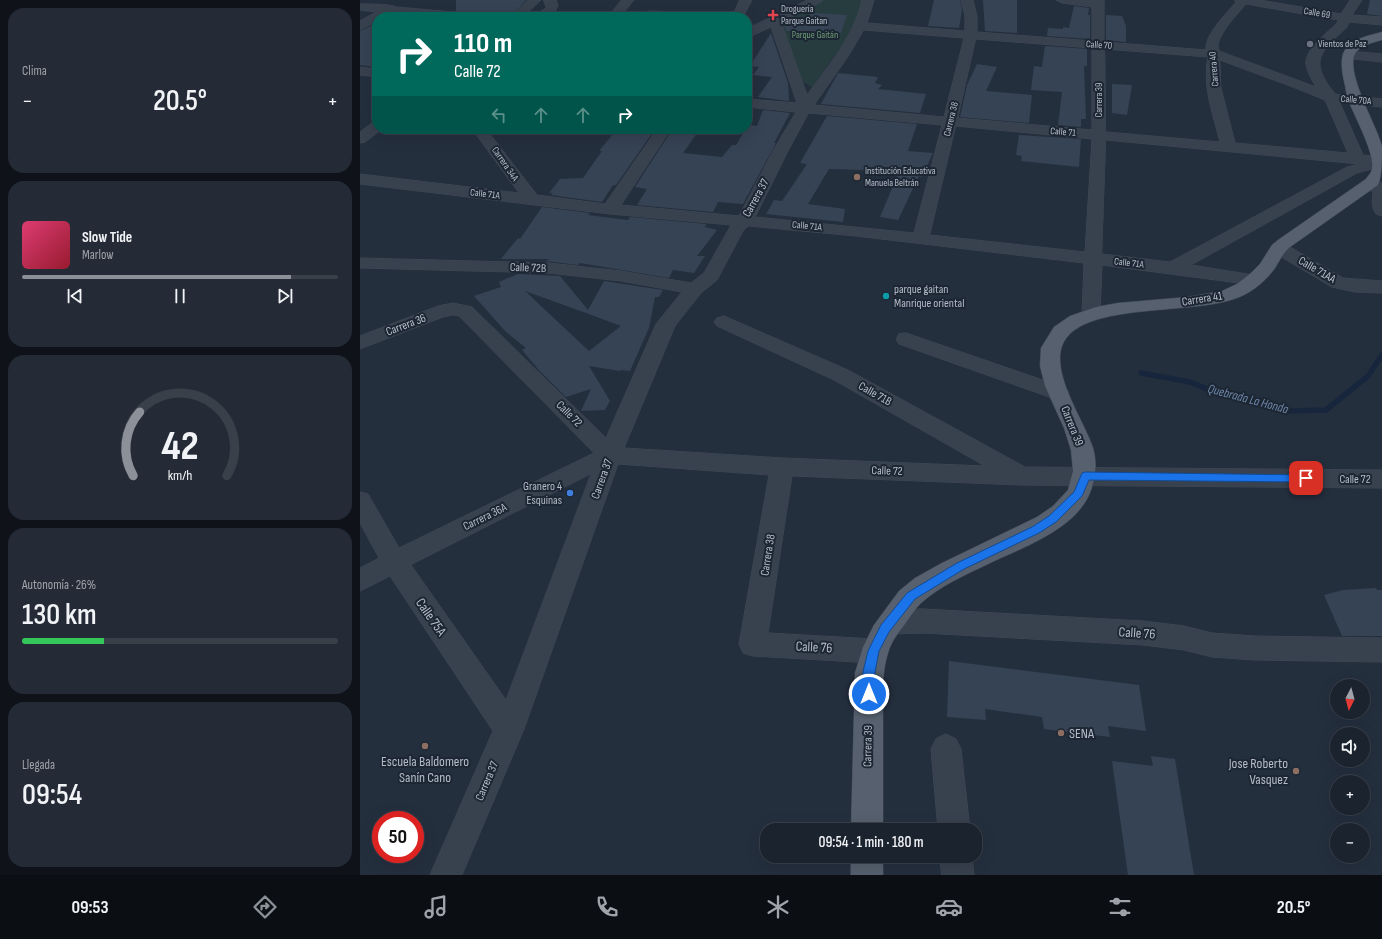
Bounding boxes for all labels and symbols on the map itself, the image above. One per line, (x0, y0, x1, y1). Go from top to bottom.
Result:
place label: Droguería Parque Gaitan (781, 3, 827, 27)
street label: Calle 69 (1303, 5, 1331, 21)
marker: Droguería Parque Gaitan (768, 10, 778, 20)
park label: Parque Gaitán (792, 29, 838, 41)
street label: Calle 70 (1085, 38, 1113, 52)
place label: Vientos de Paz (1318, 38, 1367, 50)
marker: Vientos de Paz (1305, 39, 1315, 49)
street label: Carrera 40 (1207, 51, 1221, 87)
street label: Carrera 39 (1093, 83, 1105, 117)
street label: Calle 70A (1340, 93, 1372, 107)
street label: Carrera 38 (941, 101, 961, 137)
street label: Calle 71 (1050, 125, 1077, 139)
street label: Carrera 34A (489, 145, 521, 184)
place label: Institución Educativa Manuela Beltrán (865, 165, 936, 189)
marker: Institución Educativa Manuela Beltrán (852, 172, 862, 182)
street label: Carrera 37 (739, 176, 773, 220)
street label: Calle 71A (469, 186, 501, 202)
street label: Calle 71A (792, 218, 823, 234)
street label: Calle 71AA (1295, 253, 1339, 287)
street label: Calle 71A (1113, 255, 1145, 271)
street label: Calle 72B (509, 260, 547, 276)
place label: parque gaitan Manrique oriental (894, 282, 964, 311)
street label: Carrera 41 (1181, 288, 1224, 310)
marker: parque gaitan Manrique oriental (881, 291, 891, 301)
street label: Carrera 36 (384, 311, 428, 339)
street label: Calle 71B (856, 379, 894, 409)
water label: Quebrada La Honda (1206, 381, 1291, 418)
street label: Calle 72 (553, 398, 585, 430)
street label: Carrera 39 (1057, 404, 1087, 448)
street label: Carrera 37 (588, 457, 616, 501)
pin (1289, 461, 1323, 495)
street label: Calle 72 (871, 463, 903, 479)
street label: Calle 72 (1339, 472, 1371, 487)
place label: Granero 4 Esquinas (523, 479, 562, 508)
marker: Granero 4 Esquinas (565, 488, 575, 498)
street label: Carrera 36A (461, 500, 510, 534)
street label: Carrera 38 (757, 533, 779, 577)
street label: Calle 75A (412, 595, 451, 640)
street label: Calle 76 (1118, 623, 1156, 643)
street label: Calle 76 (795, 638, 833, 656)
position arrow (848, 673, 890, 715)
north arrow (1330, 679, 1370, 719)
street label: Carrera 39 (860, 725, 876, 767)
place label: SENA (1069, 725, 1095, 742)
marker: SENA (1056, 728, 1066, 738)
marker: Escuela Baldomero Sanín Cano (420, 741, 430, 751)
place label: Escuela Baldomero Sanín Cano (381, 753, 469, 786)
place label: Jose Roberto Vasquez (1228, 755, 1288, 788)
street label: Carrera 37 (472, 759, 502, 803)
marker: Jose Roberto Vasquez (1291, 766, 1301, 776)
speed limit sign: 50 (372, 811, 424, 863)

